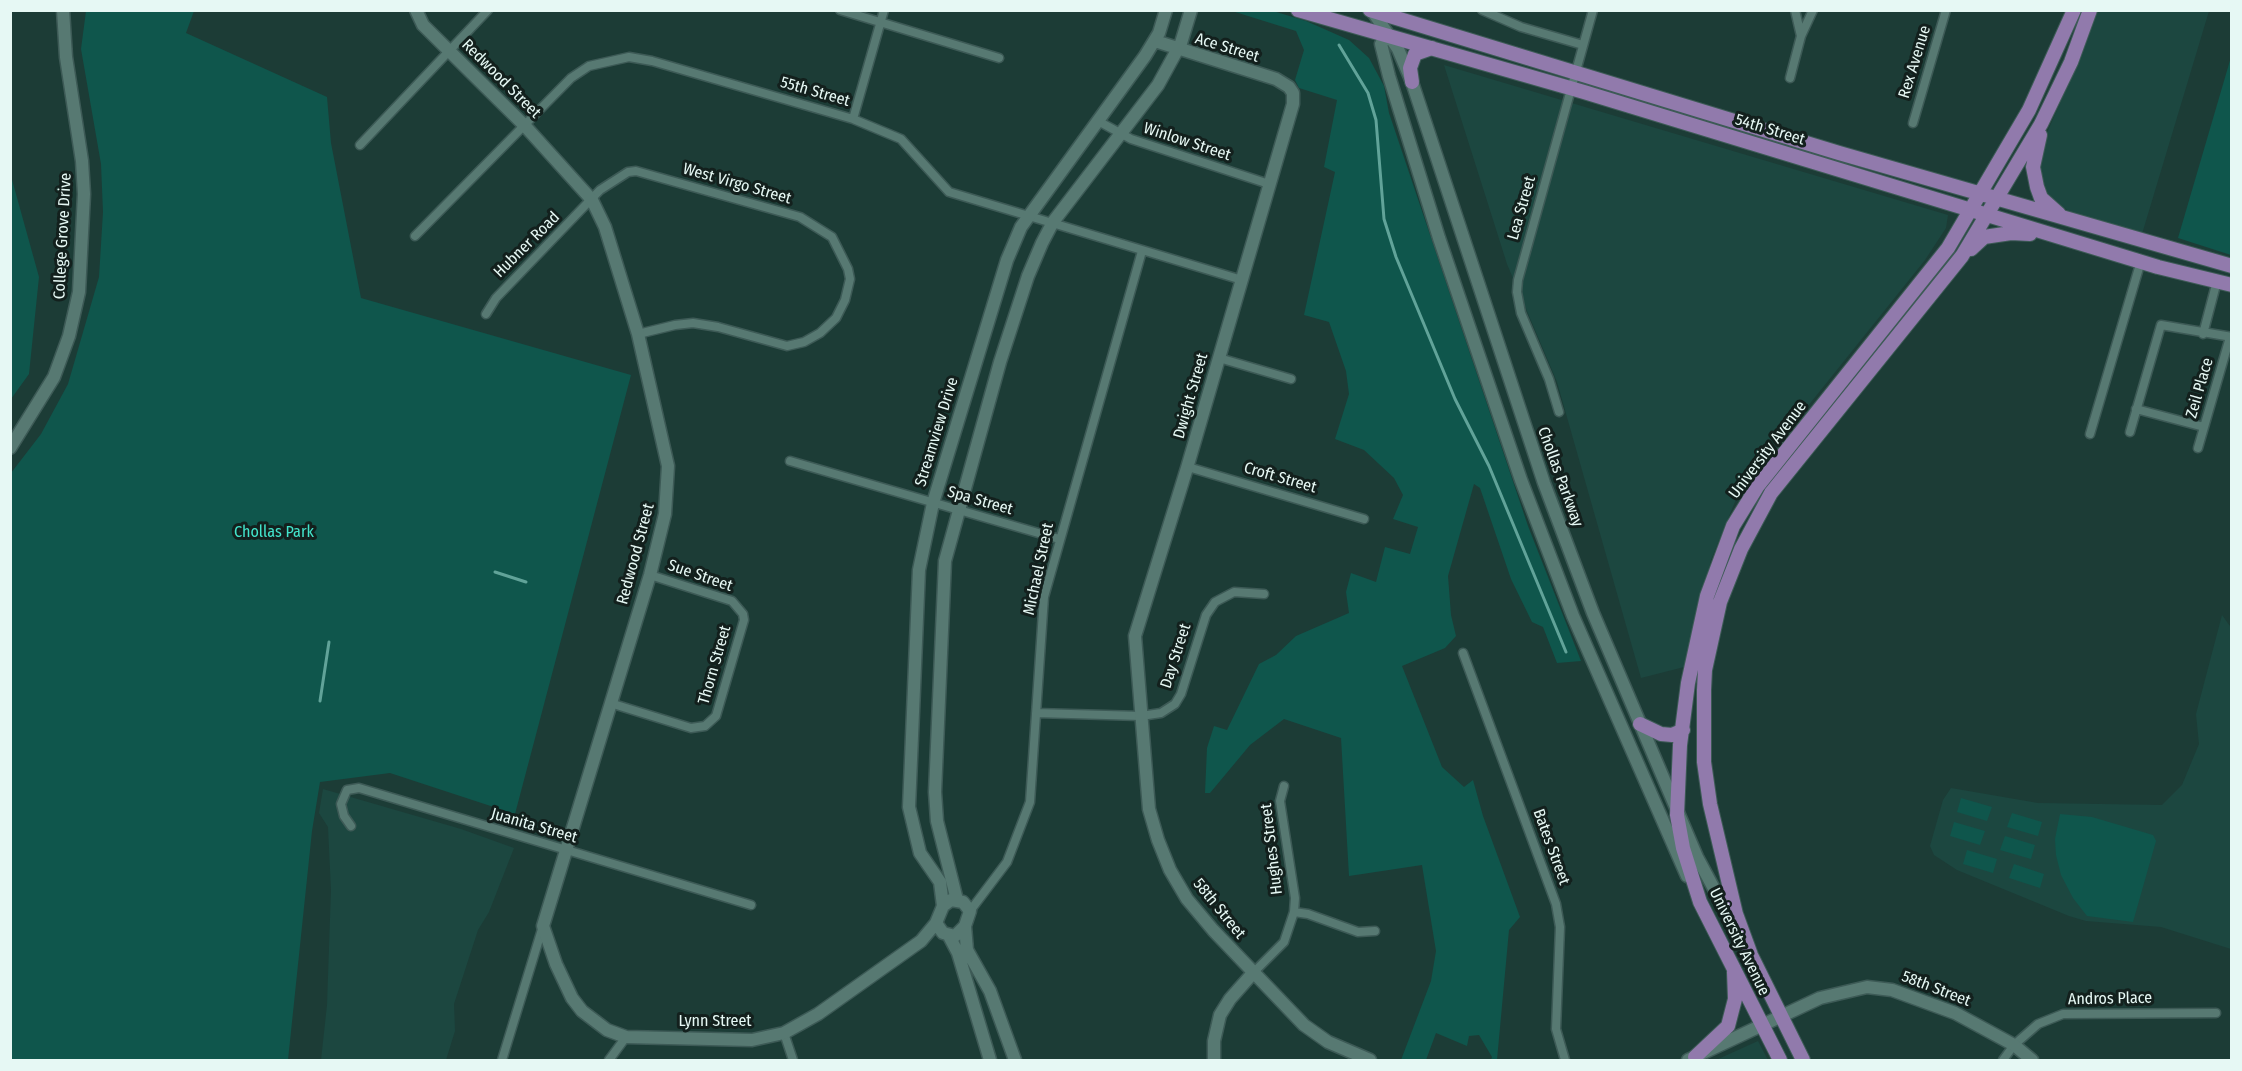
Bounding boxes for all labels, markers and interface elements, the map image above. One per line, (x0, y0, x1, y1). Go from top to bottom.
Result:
street label: Rex Avenue (1895, 23, 1935, 101)
street label: Ace Street (1193, 29, 1261, 67)
street label: Redwood Street (457, 35, 545, 123)
street label: 55th Street (778, 73, 852, 111)
street label: 54th Street (1733, 110, 1807, 150)
street label: Winlow Street (1141, 119, 1233, 165)
street label: West Virgo Street (681, 159, 793, 209)
street label: College Grove Drive (50, 172, 76, 300)
street label: Lea Street (1504, 174, 1540, 242)
street label: Hubner Road (490, 208, 564, 282)
street label: Dwight Street (1170, 351, 1212, 441)
street label: Zeil Place (2182, 356, 2218, 420)
street label: Streamview Drive (911, 375, 963, 489)
street label: University Avenue (1725, 397, 1811, 503)
street label: Chollas Parkway (1533, 424, 1587, 530)
street label: Croft Street (1241, 458, 1319, 498)
street label: Spa Street (945, 483, 1015, 519)
street label: Redwood Street (613, 501, 659, 607)
street label: Michael Street (1020, 521, 1058, 617)
park label: Chollas Park (234, 523, 314, 543)
street label: Sue Street (665, 556, 735, 596)
street label: Day Street (1157, 621, 1195, 691)
street label: Thorn Street (695, 623, 735, 707)
street label: Hughes Street (1257, 802, 1287, 896)
street label: Juanita Street (489, 804, 579, 848)
street label: Bates Street (1528, 806, 1574, 888)
street label: 58th Street (1189, 875, 1249, 943)
street label: University Avenue (1705, 885, 1773, 999)
street label: 58th Street (1899, 967, 1973, 1011)
street label: Andros Place (2068, 989, 2152, 1009)
street label: Lynn Street (678, 1012, 752, 1032)

